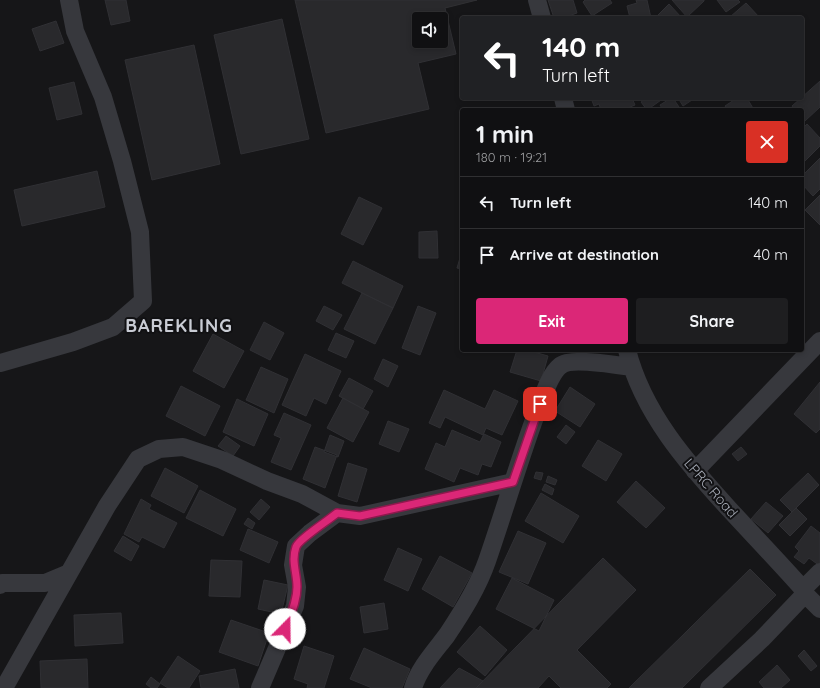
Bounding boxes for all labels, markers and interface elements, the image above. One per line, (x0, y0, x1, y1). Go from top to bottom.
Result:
map controls (412, 12, 448, 48)
button: sound (412, 12, 448, 48)
text: 140 m (542, 29, 620, 64)
icon: left (476, 32, 528, 84)
text: Turn left (542, 64, 610, 87)
text: 1 min (476, 119, 534, 149)
button: close (746, 121, 788, 163)
text: 180 m · 19:21 (476, 149, 547, 165)
icon: left (476, 192, 498, 214)
text: Turn left (510, 193, 572, 212)
text: 140 m (748, 193, 788, 212)
icon: arrive (476, 244, 498, 266)
text: Arrive at destination (510, 245, 659, 264)
text: 40 m (753, 245, 788, 264)
button: Exit (476, 298, 628, 344)
button: Share (636, 298, 788, 344)
district label: BAREKLING (125, 314, 233, 337)
pin (523, 387, 557, 421)
icon: arrive (529, 393, 551, 415)
street label: LPRC Road (680, 455, 742, 521)
position arrow (264, 608, 306, 650)

